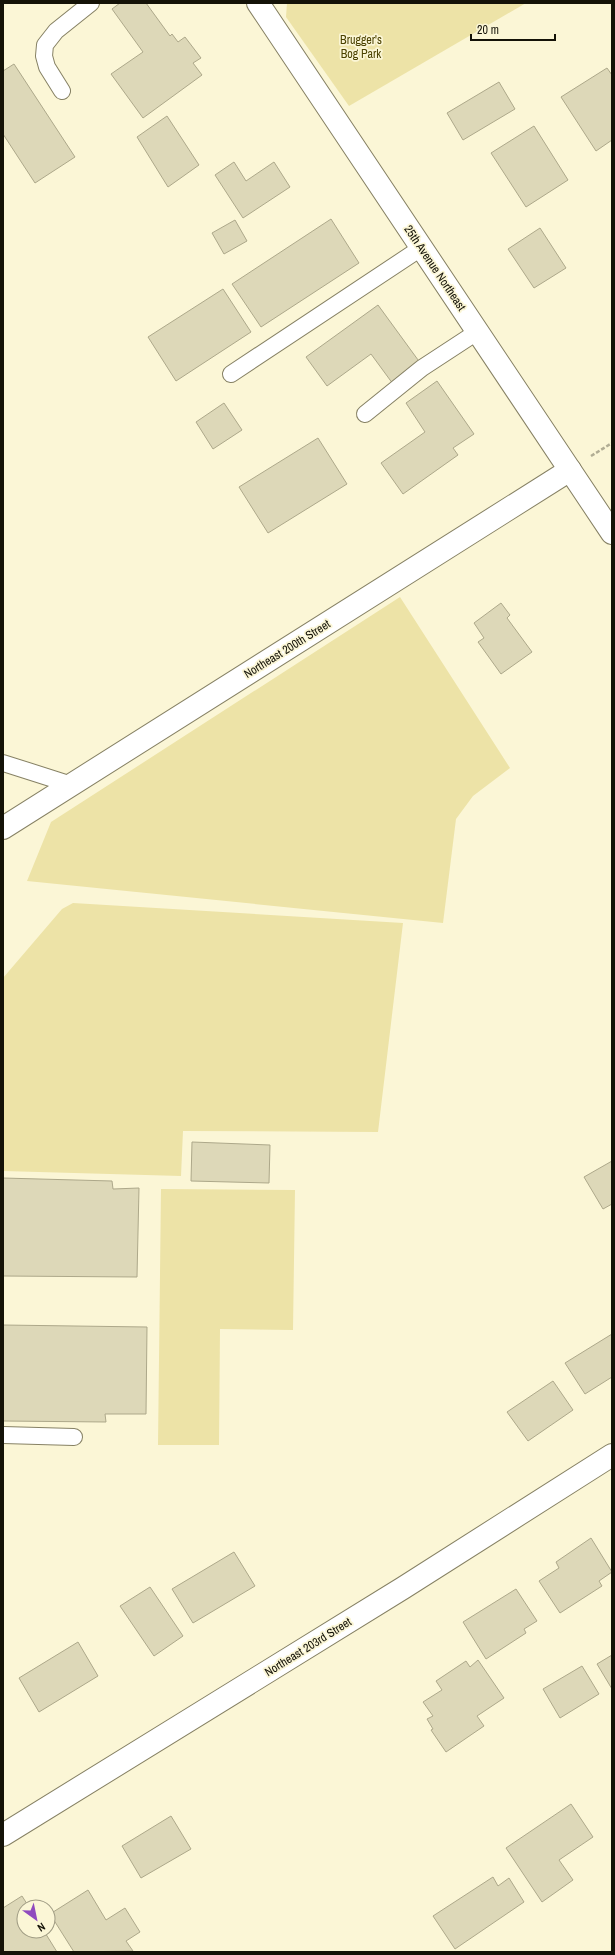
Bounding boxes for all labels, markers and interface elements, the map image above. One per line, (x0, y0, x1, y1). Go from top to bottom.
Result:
scale bar (471, 16, 555, 42)
text: 20 m (477, 22, 499, 38)
park label: Brugger's Bog Park (340, 32, 382, 62)
street label: 25th Avenue Northeast (400, 222, 470, 314)
street label: Northeast 200th Street (241, 616, 333, 682)
street label: Northeast 203rd Street (262, 1614, 355, 1680)
north arrow (16, 1899, 56, 1939)
text: N (35, 1920, 48, 1935)

